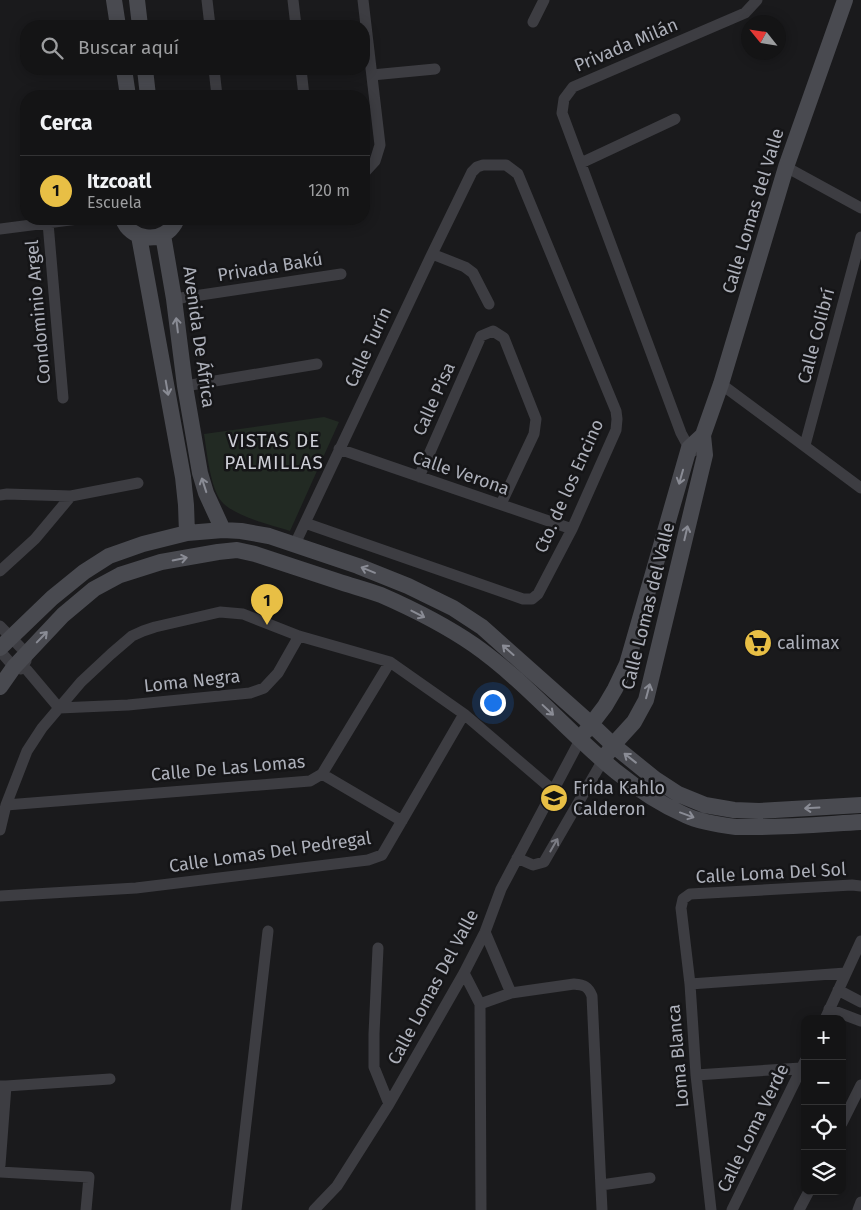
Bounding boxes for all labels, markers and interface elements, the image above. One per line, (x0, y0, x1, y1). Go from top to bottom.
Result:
street label: Privada Milán (571, 13, 681, 77)
north arrow (741, 15, 786, 60)
search box (20, 20, 370, 75)
icon: search (38, 34, 66, 62)
text: Buscar aquí (78, 36, 179, 59)
text: Cerca (40, 110, 92, 136)
street label: Calle Lomas del Valle (717, 126, 789, 296)
text: Itzcoatl (87, 170, 151, 193)
text: 1 (52, 181, 60, 200)
text: 120 m (308, 181, 350, 200)
text: Escuela (87, 193, 142, 212)
street label: Condominio Argel (21, 239, 55, 385)
street label: Privada Bakú (216, 248, 324, 286)
street label: Avenida De África (178, 265, 221, 409)
street label: Calle Colibrí (793, 286, 839, 386)
street label: Calle Turín (340, 303, 396, 391)
one-way arrow (172, 317, 182, 333)
street label: Calle Pisa (408, 359, 460, 439)
one-way arrow (162, 379, 172, 395)
street label: Cto. de los Encino (530, 416, 608, 556)
district label: VISTAS DE PALMILLAS (224, 429, 324, 474)
street label: Calle Verona (410, 446, 512, 500)
one-way arrow (676, 468, 685, 484)
one-way arrow (199, 478, 208, 493)
street label: Calle Lomas del Valle (617, 520, 679, 692)
one-way arrow (682, 526, 691, 542)
one-way arrow (172, 553, 188, 563)
one-way arrow (361, 564, 376, 574)
pin: 1 (251, 584, 283, 625)
one-way arrow (411, 609, 426, 619)
supermarket icon: calimax (743, 628, 773, 658)
one-way arrow (36, 630, 48, 643)
place label: calimax (777, 632, 840, 654)
one-way arrow (501, 644, 514, 656)
street label: Loma Negra (143, 665, 241, 697)
one-way arrow (644, 684, 654, 700)
your location (480, 690, 506, 716)
one-way arrow (542, 704, 554, 716)
street label: Calle De Las Lomas (150, 750, 306, 786)
one-way arrow (624, 752, 637, 763)
place label: Frida Kahlo Calderon (573, 777, 665, 820)
school or university icon: Frida Kahlo Calderon (539, 783, 569, 813)
one-way arrow (805, 803, 821, 812)
one-way arrow (679, 811, 694, 820)
street label: Calle Lomas Del Pedregal (168, 827, 372, 877)
one-way arrow (549, 837, 559, 852)
street label: Calle Loma Del Sol (695, 858, 847, 888)
street label: Calle Lomas Del Valle (383, 906, 483, 1068)
street label: Loma Blanca (663, 1003, 693, 1109)
map controls (801, 1015, 846, 1195)
button: + (801, 1015, 846, 1060)
street label: Calle Loma Verde (712, 1060, 794, 1196)
button: − (801, 1060, 846, 1105)
button: locate (801, 1105, 846, 1150)
button: layers (801, 1150, 846, 1195)

